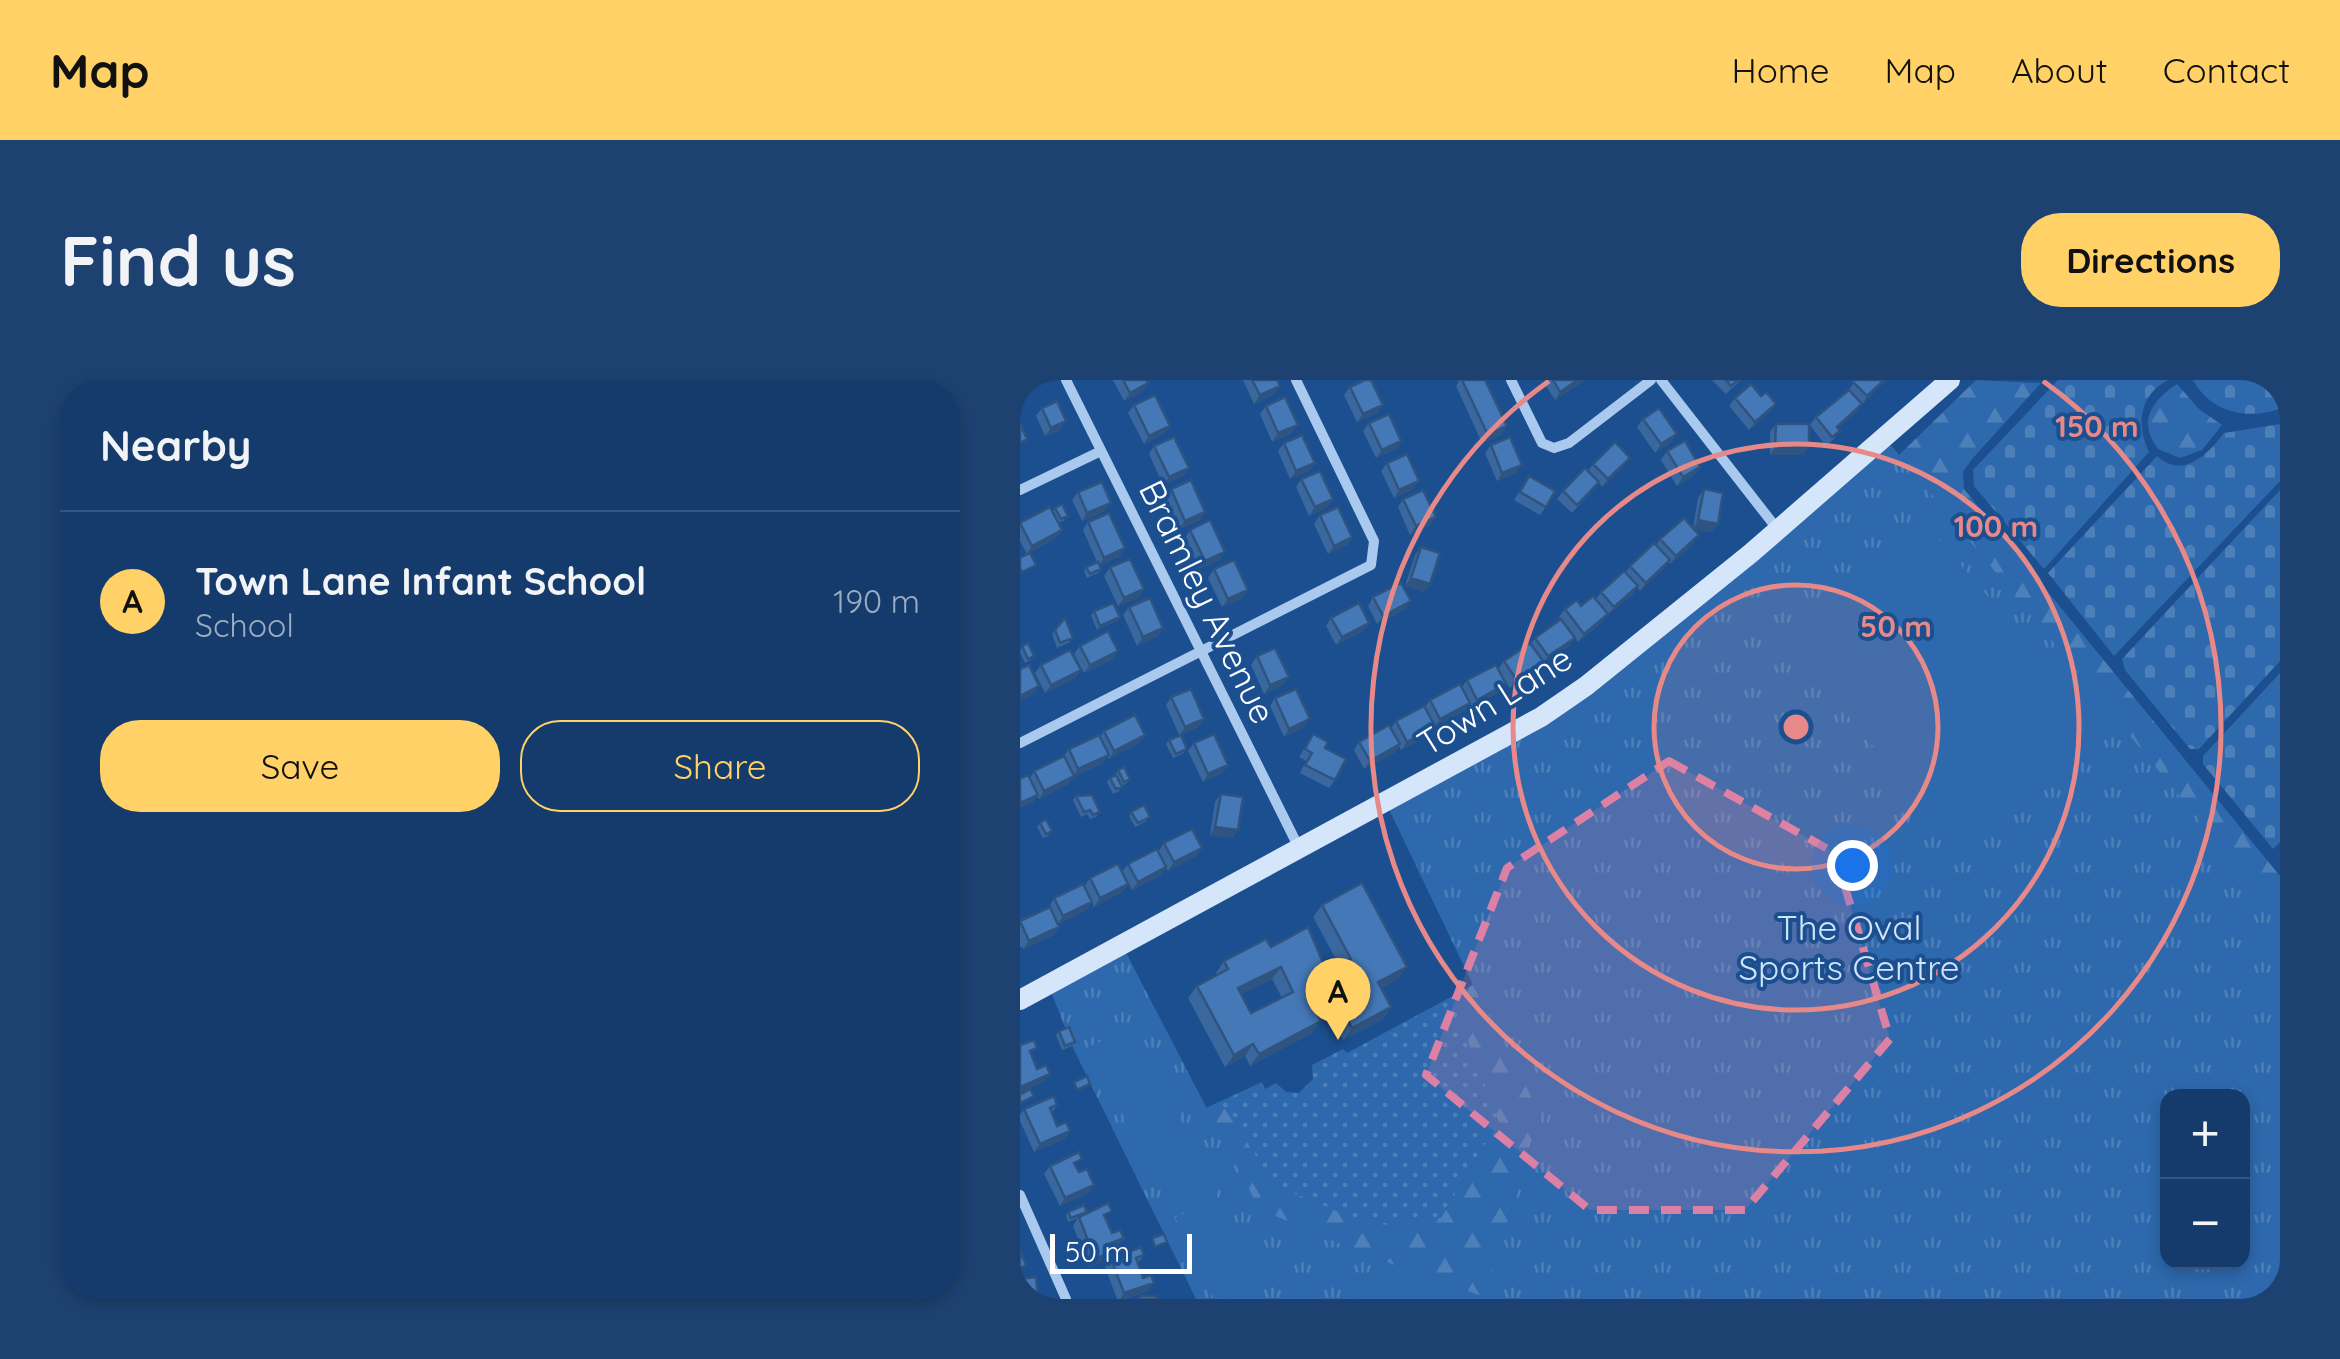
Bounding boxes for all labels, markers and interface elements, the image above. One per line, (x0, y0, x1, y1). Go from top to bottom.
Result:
text: Map (50, 40, 150, 100)
text: Home (1732, 48, 1830, 92)
text: Map (1885, 48, 1956, 92)
text: About (2011, 48, 2108, 92)
text: Contact (2163, 48, 2290, 92)
button: Directions (2021, 213, 2280, 307)
text: Find us (60, 216, 296, 304)
text: 150 m (2055, 407, 2139, 445)
text: Nearby (100, 419, 251, 472)
street label: Bramley Avenue (1130, 473, 1286, 730)
text: 100 m (1954, 507, 2038, 545)
text: Town Lane Infant School (195, 557, 646, 605)
text: A (122, 581, 143, 621)
text: 190 m (833, 581, 920, 621)
text: School (195, 605, 294, 645)
text: 50 m (1860, 607, 1932, 645)
street label: Town Lane (1409, 635, 1580, 765)
centre of rings (1778, 709, 1814, 745)
button: Save (100, 720, 500, 812)
button: Share (520, 720, 920, 812)
your location (1827, 840, 1878, 891)
park label: The Oval Sports Centre (1738, 905, 1960, 989)
pin: A (1306, 958, 1370, 1040)
map controls (2160, 1089, 2250, 1269)
button: + (2160, 1089, 2250, 1179)
button: − (2160, 1179, 2250, 1269)
scale bar (1050, 1229, 1192, 1274)
text: 50 m (1065, 1234, 1130, 1269)

